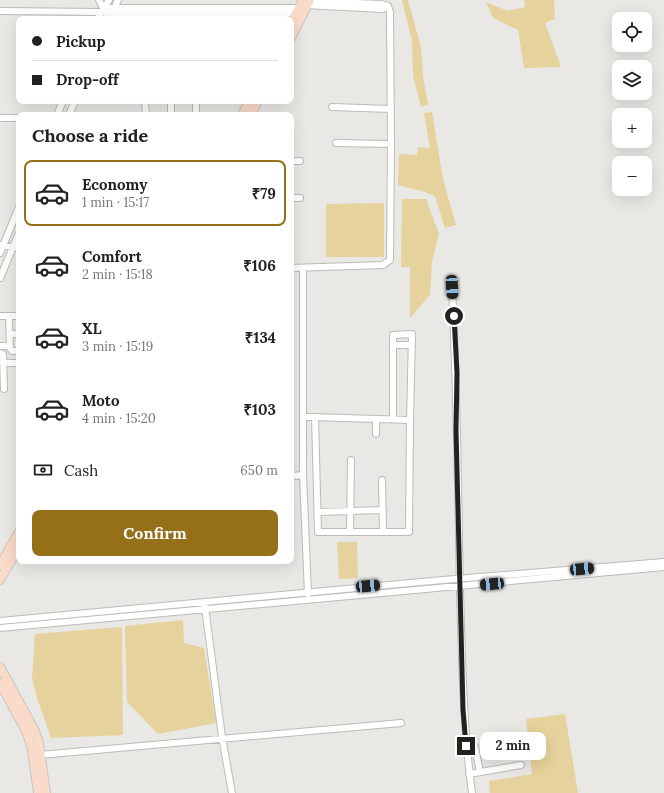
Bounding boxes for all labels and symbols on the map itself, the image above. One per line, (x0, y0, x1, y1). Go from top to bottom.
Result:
car (445, 275, 459, 299)
route start (445, 307, 463, 325)
car (570, 562, 594, 576)
car (480, 577, 504, 591)
car (356, 579, 380, 593)
callout: 2 min (480, 732, 546, 760)
route end (457, 737, 475, 755)

